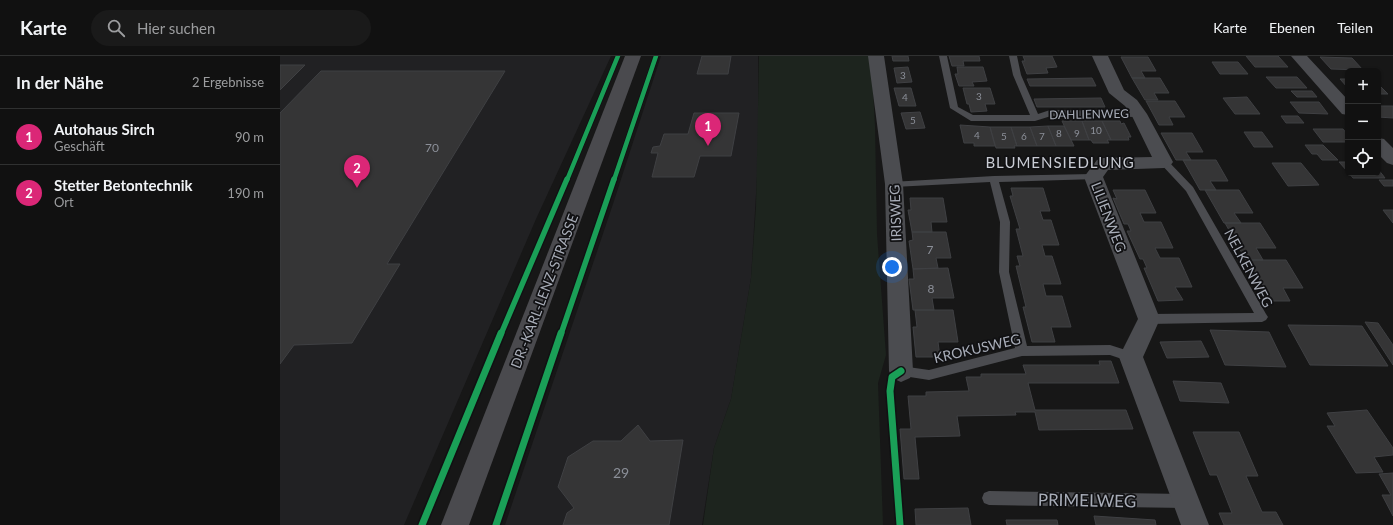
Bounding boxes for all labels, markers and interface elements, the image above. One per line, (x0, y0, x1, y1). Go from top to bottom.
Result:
search box (91, 10, 371, 46)
text: Karte (20, 16, 67, 39)
icon: search (105, 17, 127, 39)
text: Hier suchen (137, 19, 215, 37)
text: Karte (1213, 19, 1247, 36)
text: Ebenen (1269, 19, 1315, 36)
text: Teilen (1337, 19, 1373, 36)
map controls (1345, 68, 1381, 176)
button: + (1345, 68, 1381, 104)
house number: 3 (900, 69, 906, 81)
text: In der Nähe (16, 72, 104, 93)
text: 2 Ergebnisse (192, 74, 264, 90)
house number: 3 (976, 90, 982, 102)
house number: 4 (902, 91, 908, 103)
button: − (1345, 104, 1381, 140)
street label: DAHLIENWEG (1049, 106, 1129, 122)
pin: 1 (695, 113, 721, 146)
house number: 5 (910, 114, 916, 126)
text: Autohaus Sirch (54, 120, 155, 138)
house number: 10 (1090, 124, 1102, 136)
house number: 8 (1056, 127, 1062, 139)
house number: 9 (1074, 127, 1080, 139)
text: 1 (25, 129, 33, 145)
text: 90 m (235, 129, 264, 145)
house number: 4 (974, 129, 980, 141)
house number: 5 (1001, 130, 1007, 142)
house number: 6 (1021, 130, 1027, 142)
house number: 7 (1039, 130, 1045, 142)
text: Geschäft (54, 138, 105, 154)
house number: 70 (425, 140, 439, 155)
button: locate (1345, 140, 1381, 176)
district label: BLUMENSIEDLUNG (985, 153, 1135, 171)
pin: 2 (344, 155, 370, 188)
text: Stetter Betontechnik (54, 176, 192, 194)
street label: LILIENWEG (1088, 180, 1130, 254)
street label: IRISWEG (886, 184, 904, 242)
text: 2 (25, 185, 33, 201)
text: 190 m (227, 185, 264, 201)
text: Ort (54, 194, 74, 210)
street label: DR.-KARL-LENZ-STRASSE (507, 212, 581, 370)
street label: NELKENWEG (1221, 226, 1277, 310)
house number: 7 (927, 242, 934, 257)
your location (882, 257, 902, 277)
house number: 8 (928, 281, 935, 296)
street label: KROKUSWEG (932, 330, 1022, 366)
house number: 29 (613, 464, 629, 481)
street label: PRIMELWEG (1038, 489, 1136, 511)

